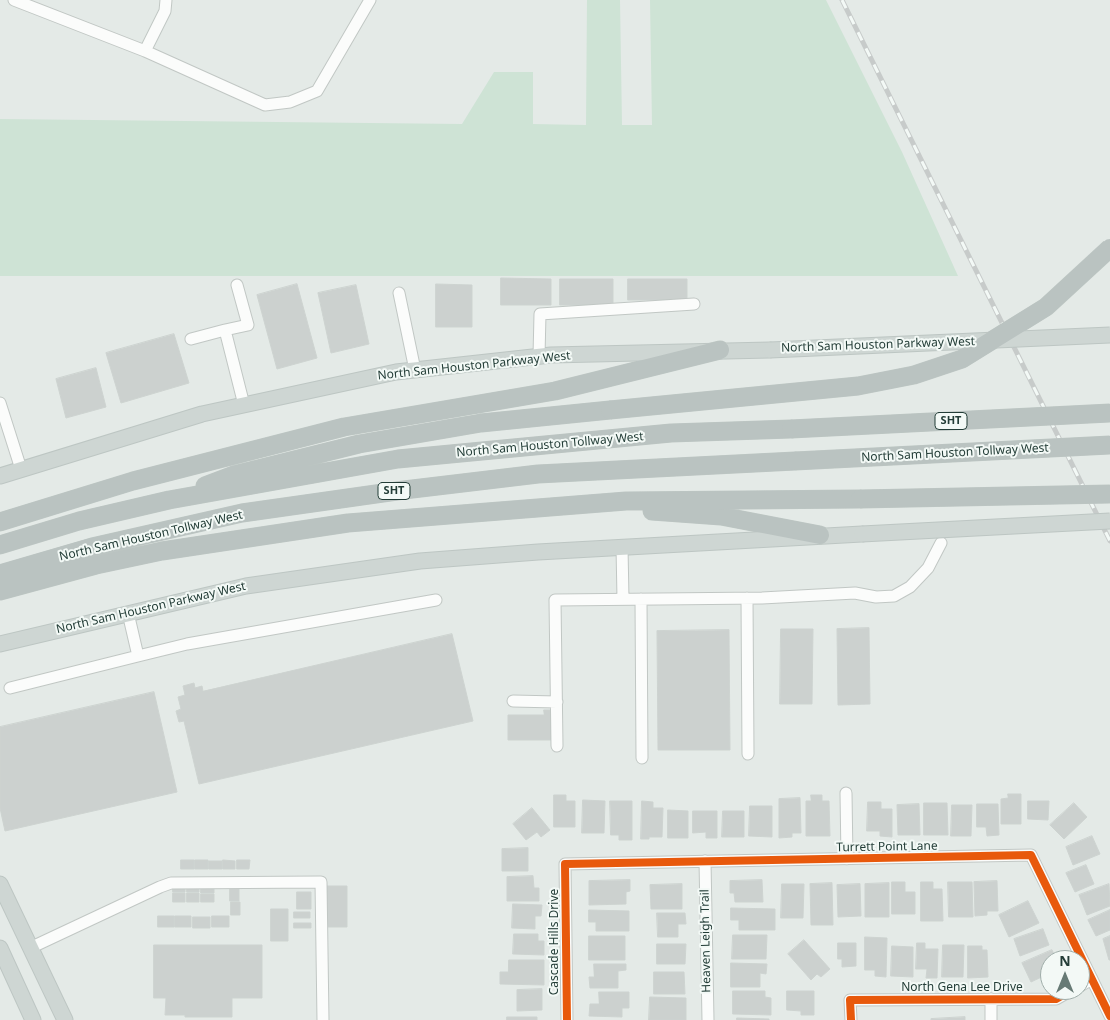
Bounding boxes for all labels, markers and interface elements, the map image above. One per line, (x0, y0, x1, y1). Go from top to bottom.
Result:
street label: North Sam Houston Parkway West (781, 334, 975, 356)
street label: North Sam Houston Parkway West (377, 349, 571, 383)
road number: SHT (935, 412, 967, 430)
street label: North Sam Houston Tollway West (456, 430, 644, 460)
street label: North Sam Houston Tollway West (861, 441, 1049, 465)
road number: SHT (378, 482, 410, 500)
street label: North Sam Houston Tollway West (58, 508, 244, 564)
street label: North Sam Houston Parkway West (55, 579, 247, 637)
street label: Turrett Point Lane (836, 839, 938, 855)
street label: Cascade Hills Drive (548, 889, 562, 995)
street label: Heaven Leigh Trail (698, 889, 714, 993)
north arrow (1040, 950, 1090, 1000)
text: N (1059, 951, 1071, 970)
street label: North Gena Lee Drive (901, 981, 1023, 995)

